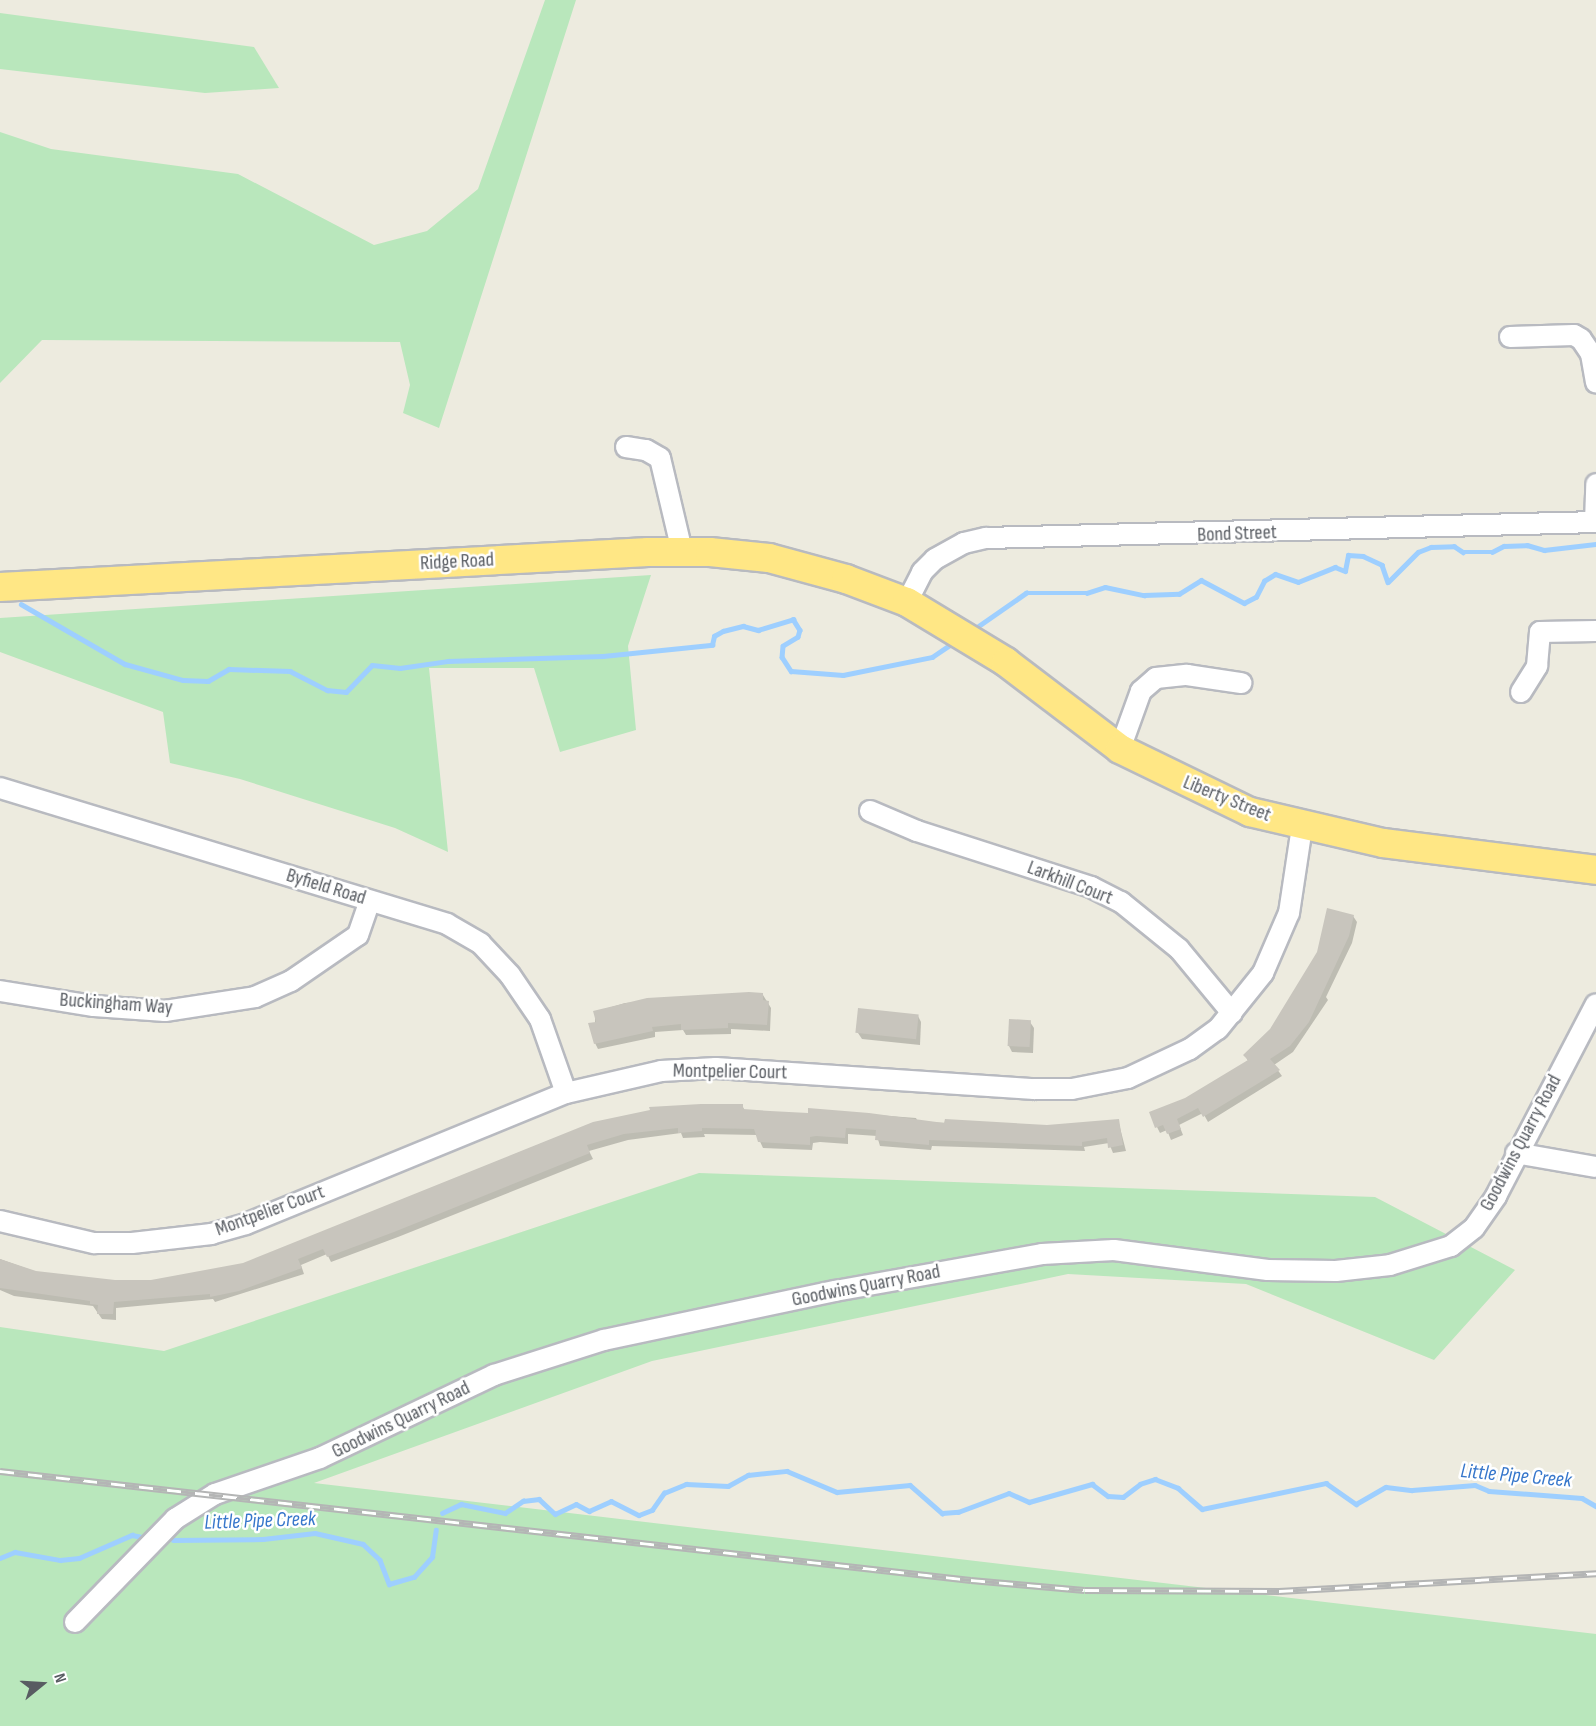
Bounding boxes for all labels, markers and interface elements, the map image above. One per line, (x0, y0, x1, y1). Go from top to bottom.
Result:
street label: Bond Street (1197, 521, 1277, 547)
street label: Ridge Road (420, 548, 494, 576)
street label: Liberty Street (1180, 771, 1274, 827)
street label: Larkhill Court (1024, 856, 1116, 910)
street label: Byfield Road (283, 864, 369, 910)
street label: Buckingham Way (59, 988, 173, 1020)
street label: Montpelier Court (673, 1059, 787, 1085)
street label: Goodwins Quarry Road (1475, 1071, 1567, 1215)
street label: Montpelier Court (212, 1180, 328, 1242)
street label: Goodwins Quarry Road (790, 1260, 942, 1312)
street label: Goodwins Quarry Road (328, 1376, 474, 1464)
water label: Little Pipe Creek (1459, 1459, 1573, 1493)
water label: Little Pipe Creek (204, 1506, 316, 1536)
north arrow (12, 1654, 72, 1714)
text: N (49, 1671, 70, 1685)

